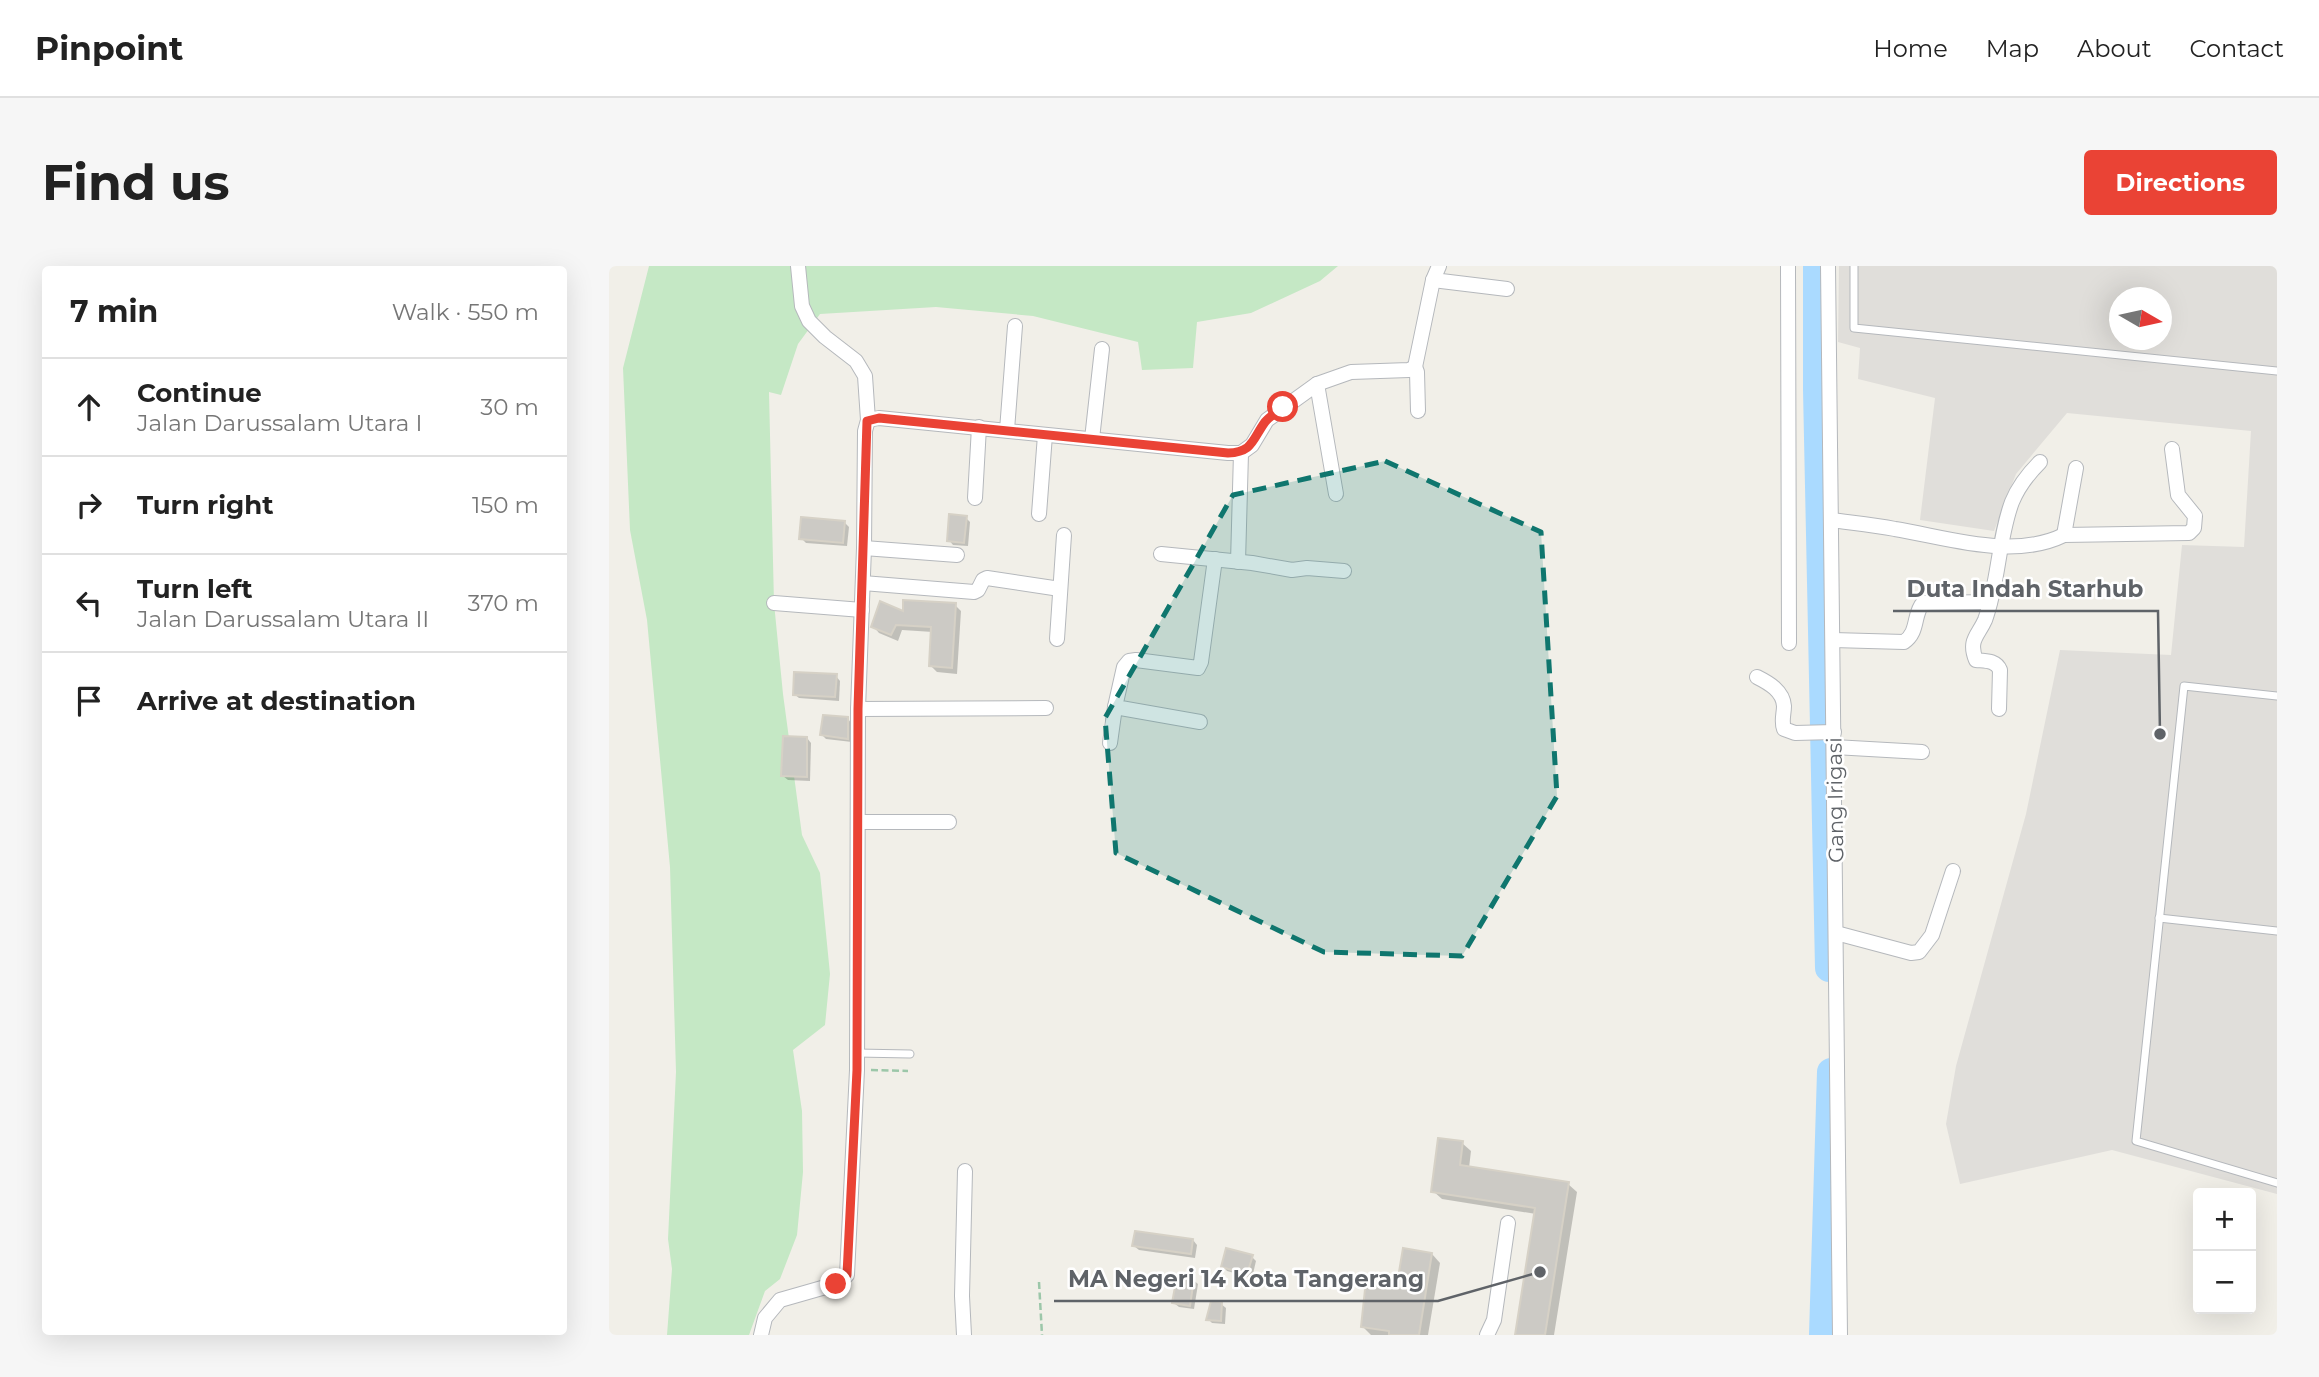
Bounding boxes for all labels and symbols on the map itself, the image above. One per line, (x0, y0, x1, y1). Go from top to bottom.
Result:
north arrow (2109, 287, 2172, 350)
route start (1267, 391, 1298, 422)
callout: Duta Indah Starhub (1893, 567, 2158, 611)
text: Duta Indah Starhub (1907, 575, 2144, 603)
street label: Gang Irigasi (1821, 737, 1849, 863)
callout: MA Negeri 14 Kota Tangerang (1054, 1257, 1438, 1301)
text: MA Negeri 14 Kota Tangerang (1068, 1265, 1424, 1293)
route end (820, 1268, 851, 1299)

